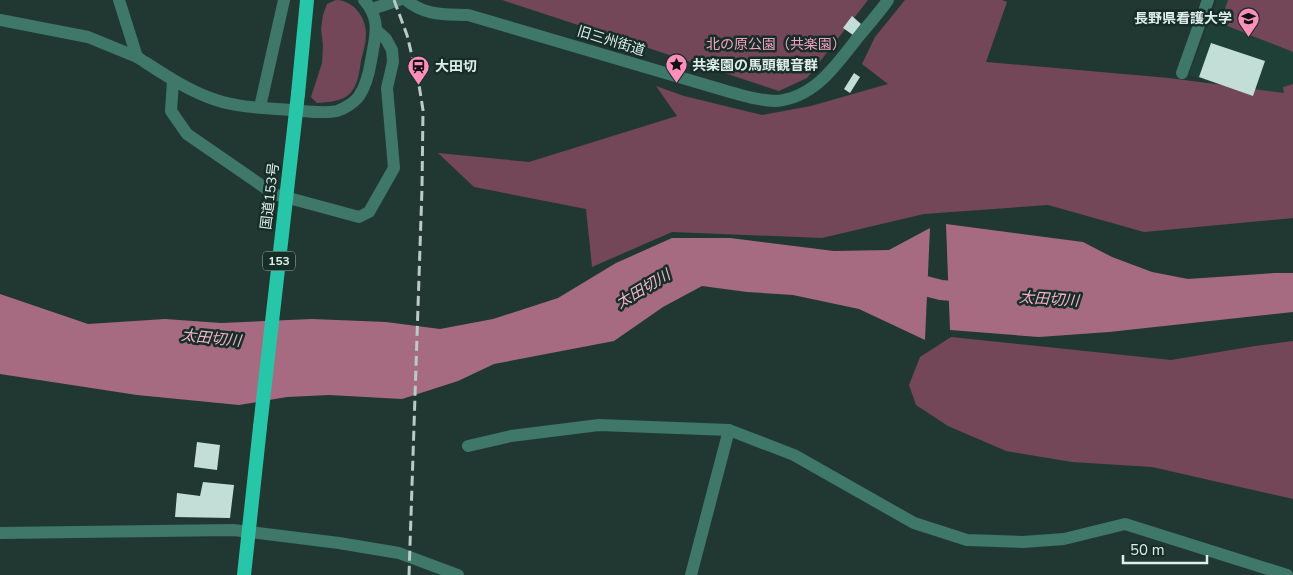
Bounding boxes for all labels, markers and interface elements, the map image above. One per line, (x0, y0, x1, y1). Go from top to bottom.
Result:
school or university icon: 長野県看護大学 (1236, 6, 1260, 37)
place label: 長野県看護大学 (1134, 9, 1232, 28)
street label: 旧三州街道 (575, 22, 647, 60)
park label: 北の原公園（共楽園） (706, 35, 846, 54)
place icon: 共楽園の馬頭観音群 (664, 53, 688, 84)
station icon: 大田切 (407, 54, 431, 85)
place label: 共楽園の馬頭観音群 (692, 56, 818, 75)
place label: 大田切 (435, 57, 477, 76)
street label: 国道153号 (256, 161, 284, 231)
road number: 153 (263, 252, 295, 270)
water label: 太田切川 (612, 264, 676, 313)
water label: 太田切川 (1018, 287, 1082, 311)
water label: 太田切川 (180, 325, 244, 351)
scale bar (1123, 532, 1207, 564)
text: 50 m (1130, 540, 1165, 560)

